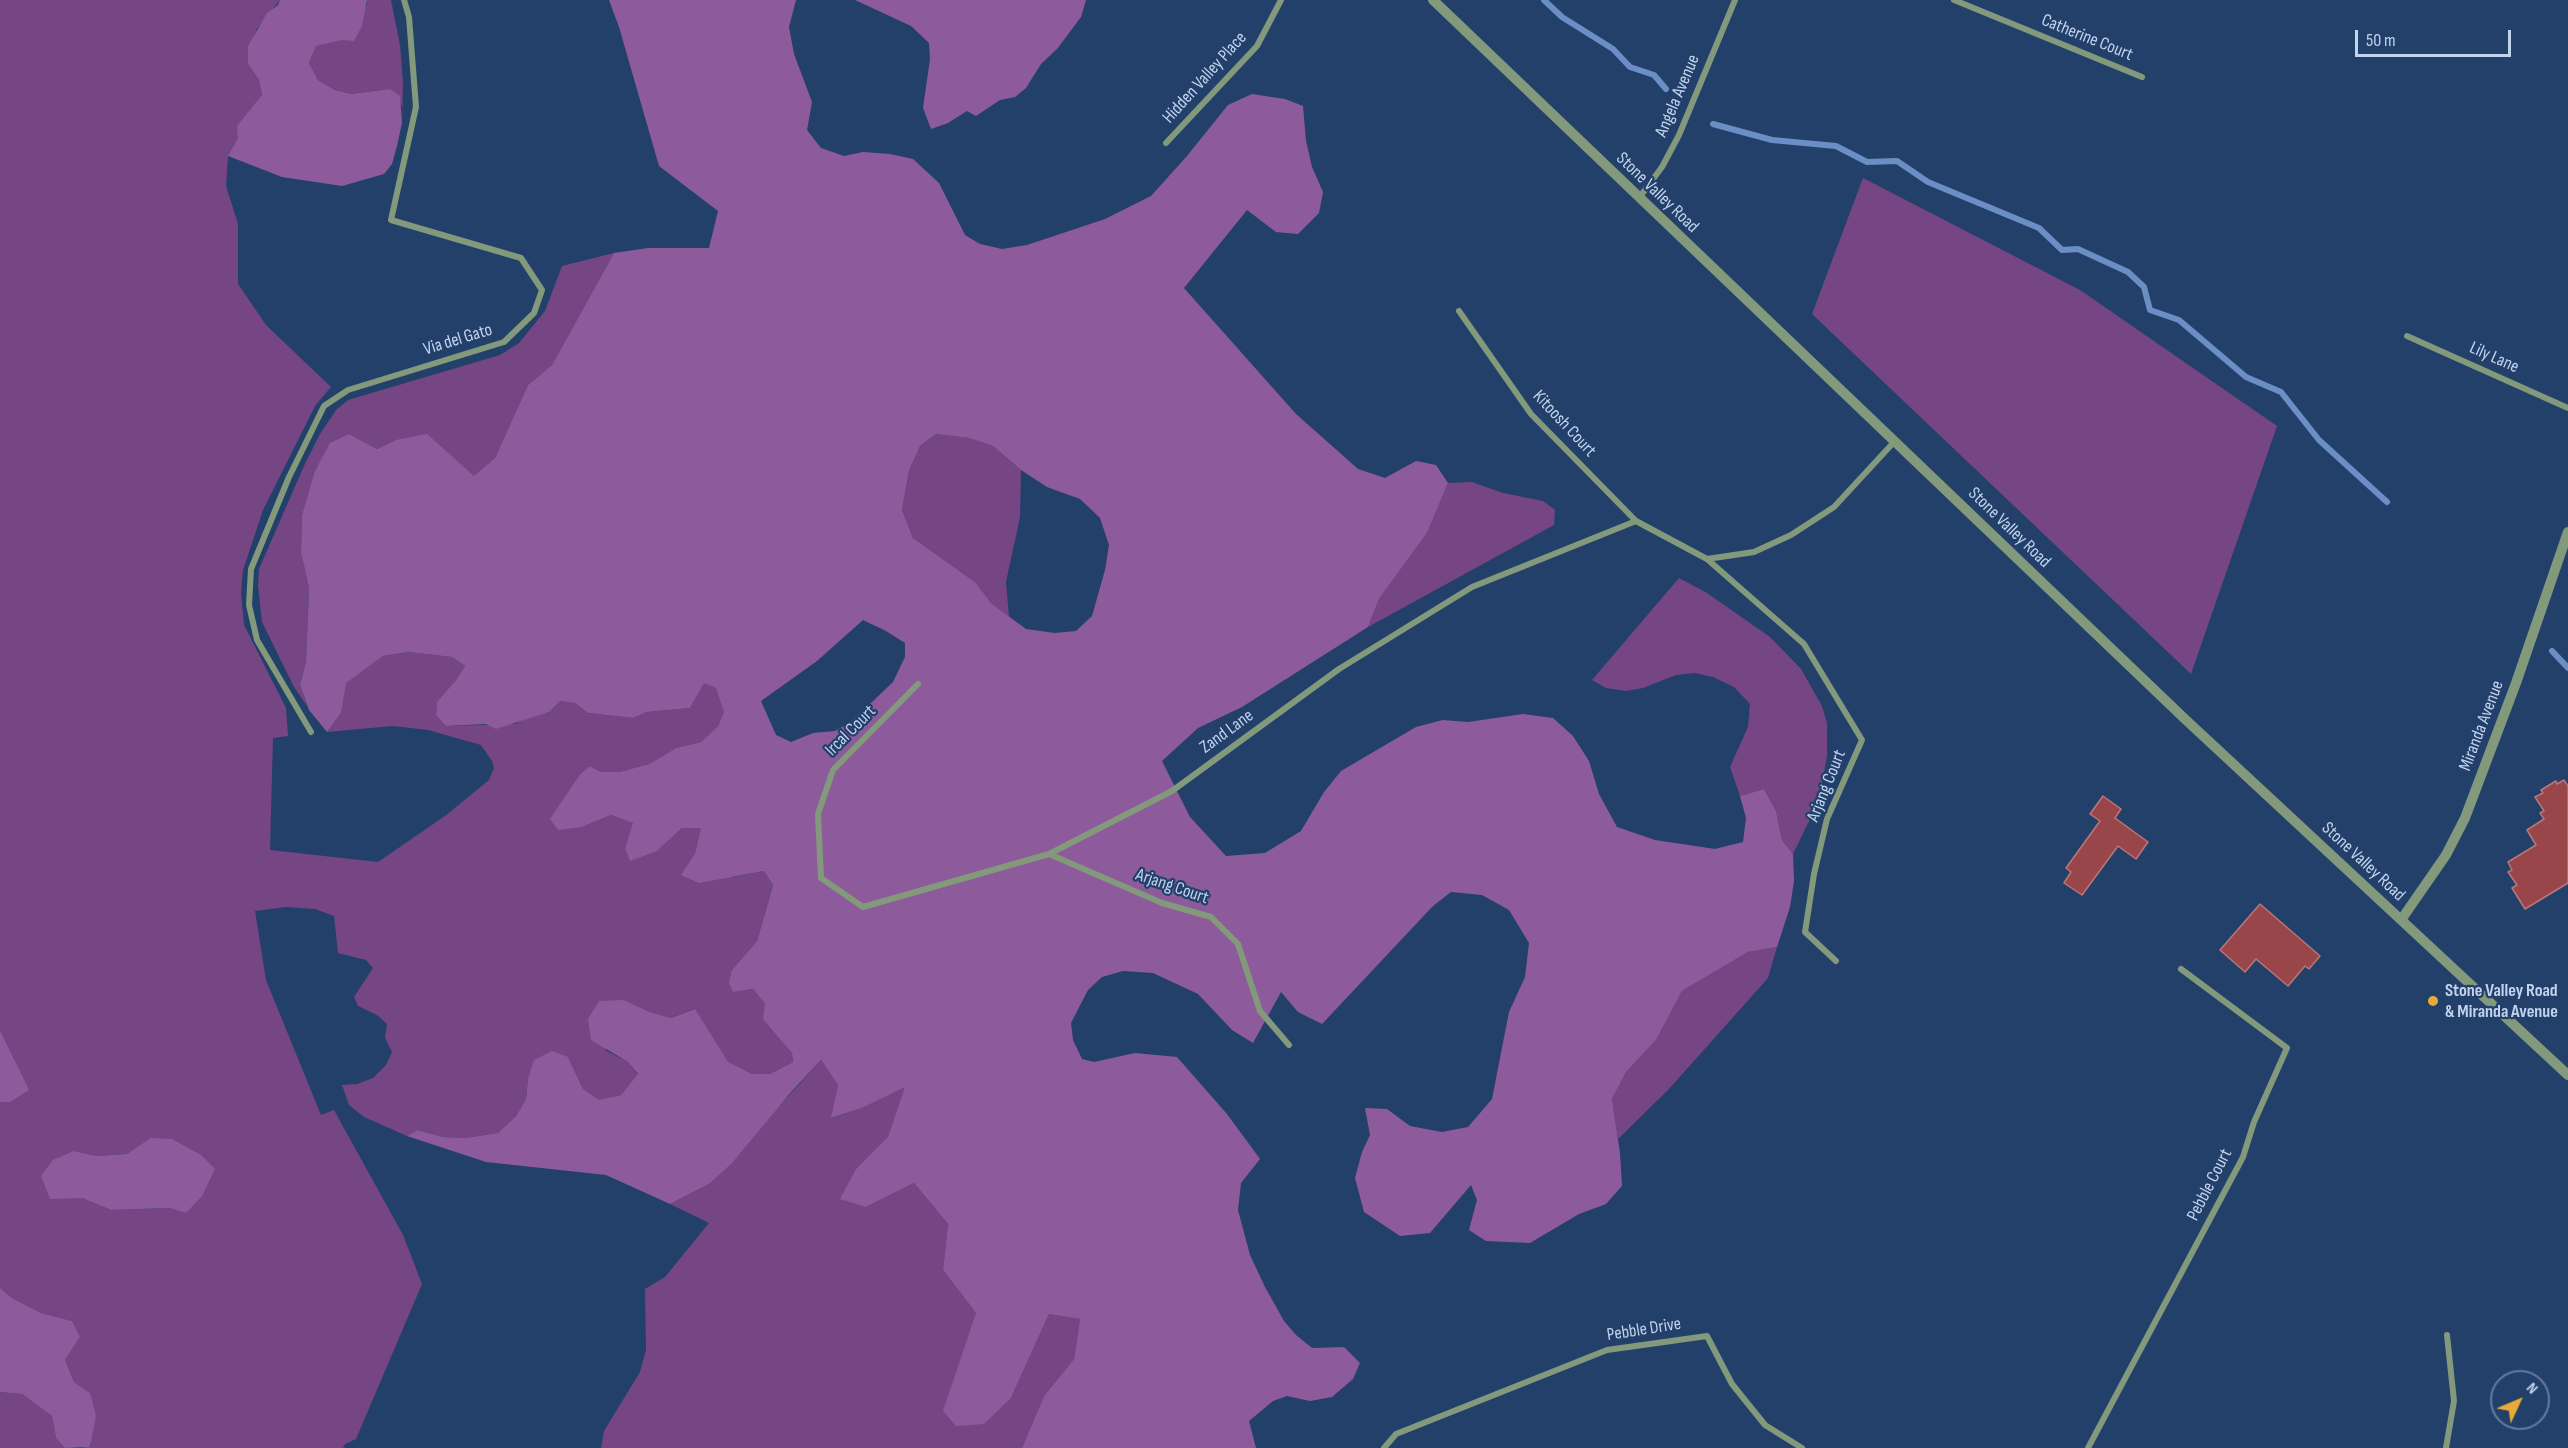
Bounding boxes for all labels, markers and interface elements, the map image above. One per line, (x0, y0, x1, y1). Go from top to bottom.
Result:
street label: Catherine Court (2038, 10, 2136, 66)
scale bar (2358, 18, 2514, 56)
street label: Hidden Valley Place (1158, 28, 1252, 128)
text: 50 m (2366, 30, 2396, 51)
street label: Angela Avenue (1651, 52, 1705, 140)
street label: Stone Valley Road (1611, 148, 1703, 238)
street label: Via del Gato (421, 319, 495, 361)
street label: Lily Lane (2466, 338, 2522, 378)
street label: Kitoosh Court (1528, 386, 1600, 462)
street label: Stone Valley Road (1963, 483, 2055, 573)
street label: Miranda Avenue (2455, 678, 2509, 774)
street label: Ircal Court (821, 701, 881, 761)
street label: Zand Lane (1196, 705, 1258, 759)
street label: Arjang Court (1803, 747, 1851, 825)
street label: Stone Valley Road (2317, 818, 2409, 906)
street label: Arjang Court (1133, 864, 1211, 910)
place label: Stone Valley Road & Miranda Avenue (2445, 980, 2558, 1022)
marker: Stone Valley Road & Miranda Avenue (2426, 994, 2440, 1008)
street label: Pebble Court (2183, 1146, 2237, 1224)
street label: Pebble Drive (1605, 1313, 1683, 1347)
north arrow (2490, 1370, 2550, 1430)
text: N (2522, 1379, 2542, 1398)

